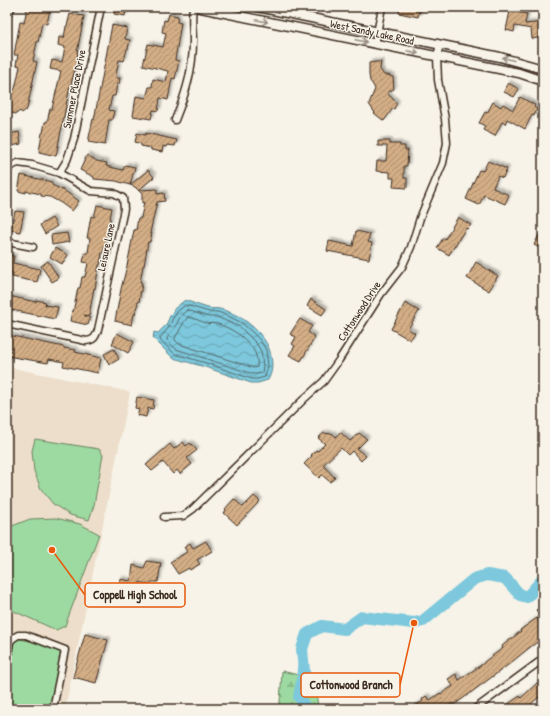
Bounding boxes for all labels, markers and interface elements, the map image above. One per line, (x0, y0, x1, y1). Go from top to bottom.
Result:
street label: West Sandy Lake Road (329, 16, 416, 48)
one-way arrow (255, 17, 268, 25)
one-way arrow (354, 38, 367, 46)
street label: Summer Place Drive (59, 48, 89, 130)
one-way arrow (406, 48, 419, 56)
one-way arrow (502, 55, 515, 62)
street label: Leisure Lane (94, 221, 118, 272)
street label: Cottonwood Drive (334, 278, 384, 344)
callout: Coppell High School (85, 583, 185, 607)
text: Coppell High School (93, 586, 178, 604)
callout: Cottonwood Branch (301, 673, 400, 697)
text: Cottonwood Branch (309, 676, 394, 693)

